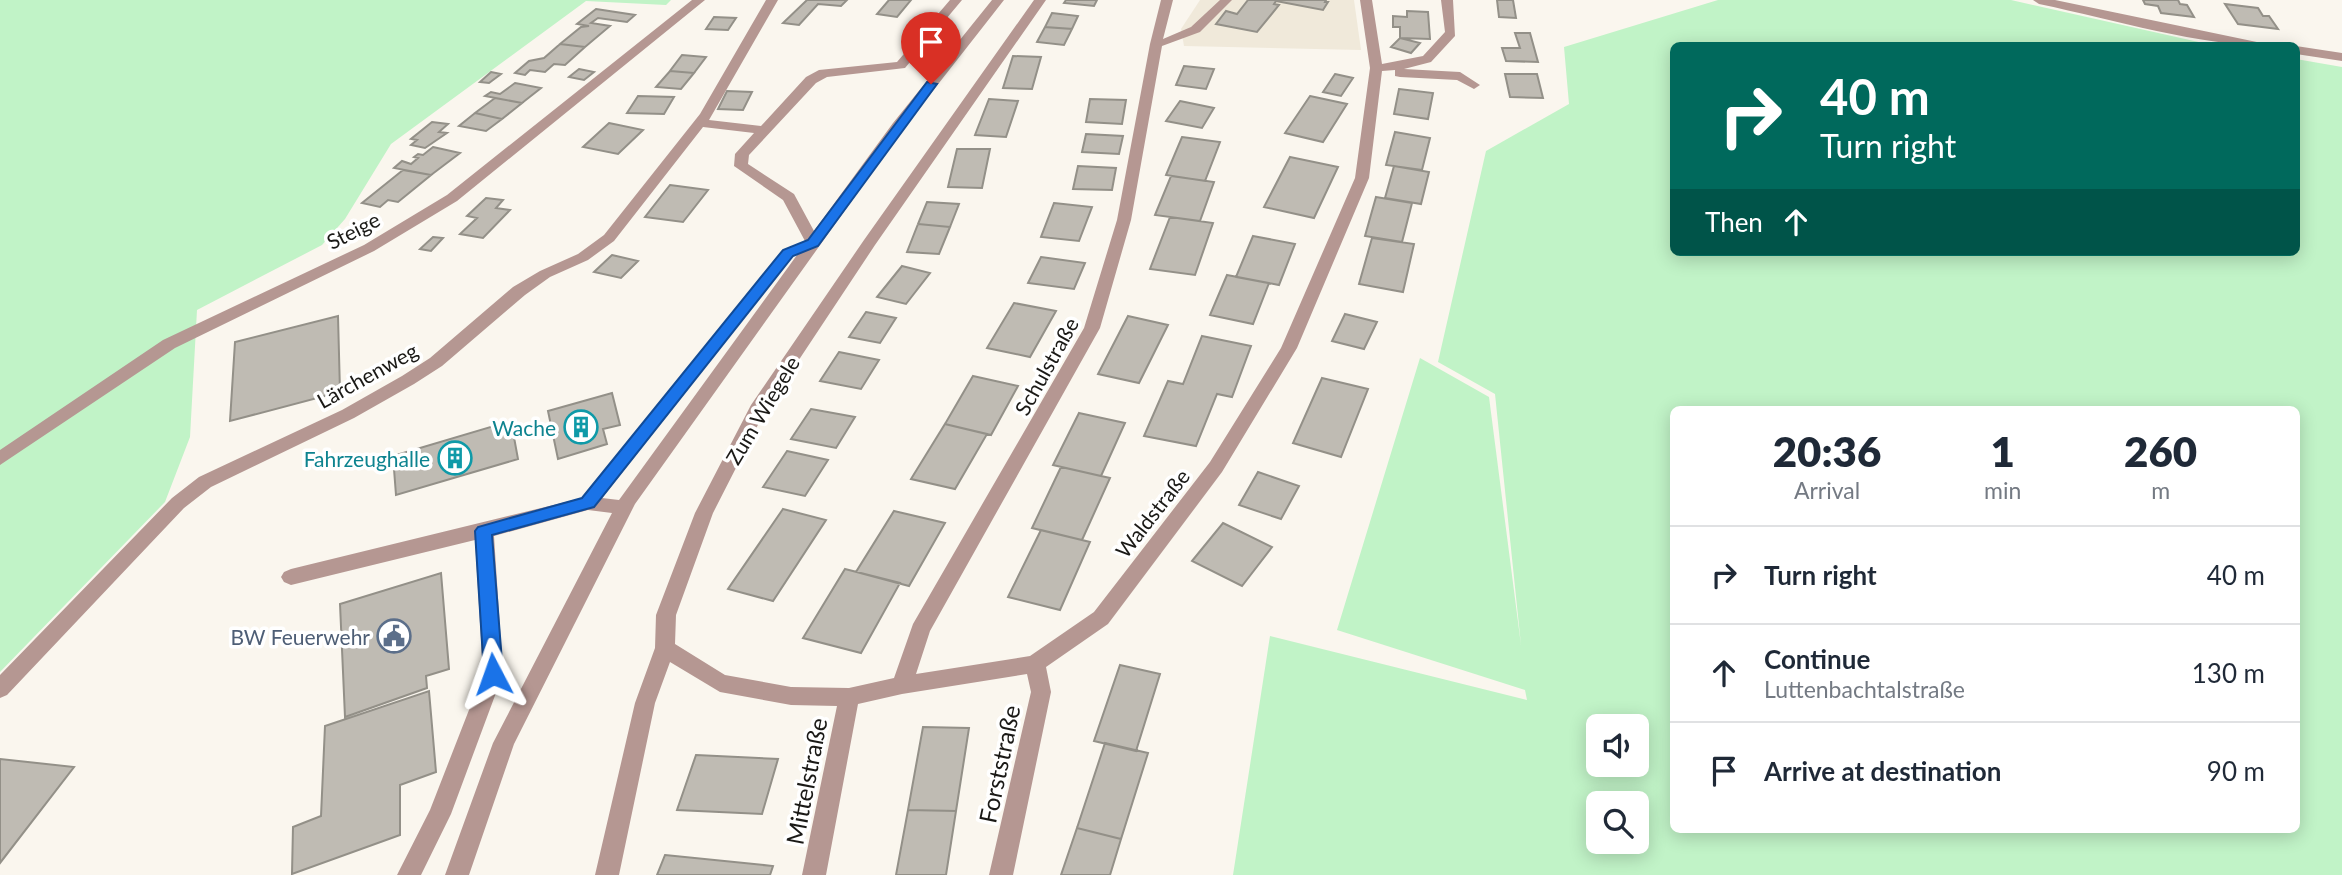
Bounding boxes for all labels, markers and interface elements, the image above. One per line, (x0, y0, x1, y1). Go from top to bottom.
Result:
pin (901, 12.0, 961, 84)
icon: arrive (912, 23, 950, 61)
text: 40 m (1820, 67, 1930, 125)
icon: right (1705, 70, 1796, 161)
text: Turn right (1820, 126, 1956, 165)
icon: ahead (1777, 203, 1815, 241)
street label: Steige (322, 206, 384, 254)
text: Then (1705, 206, 1763, 238)
street label: Schulstraße (1009, 313, 1083, 419)
street label: Lärchenweg (312, 337, 422, 413)
street label: Zum Wiegele (720, 351, 804, 469)
building icon: Wache (562, 408, 600, 446)
place label: Wache (492, 415, 556, 440)
text: 20:36 (1773, 426, 1881, 476)
text: 1 (1991, 426, 2015, 476)
text: 260 (2124, 426, 2197, 476)
building icon: Fahrzeughalle (436, 439, 474, 477)
place label: Fahrzeughalle (304, 446, 430, 471)
street label: Waldstraße (1110, 464, 1194, 562)
text: Arrival (1794, 476, 1860, 504)
text: min (1984, 476, 2021, 504)
text: m (2151, 476, 2170, 504)
icon: right (1705, 556, 1743, 594)
text: Turn right (1764, 559, 1877, 591)
text: 40 m (2207, 559, 2265, 591)
public building icon: BW Feuerwehr (375, 617, 413, 655)
place label: BW Feuerwehr (230, 624, 370, 649)
position arrow (456, 637, 530, 711)
text: Continue (1764, 643, 1870, 675)
icon: ahead (1705, 654, 1743, 692)
text: 130 m (2192, 657, 2265, 689)
text: Luttenbachtalstraße (1764, 675, 1965, 703)
street label: Forststraße (972, 702, 1026, 826)
map controls (1586, 714, 1649, 854)
button: sound (1586, 714, 1649, 777)
street label: Mittelstraße (779, 715, 833, 847)
icon: arrive (1705, 752, 1743, 790)
text: Arrive at destination (1764, 755, 2001, 787)
text: 90 m (2207, 755, 2265, 787)
button: search (1586, 791, 1649, 854)

